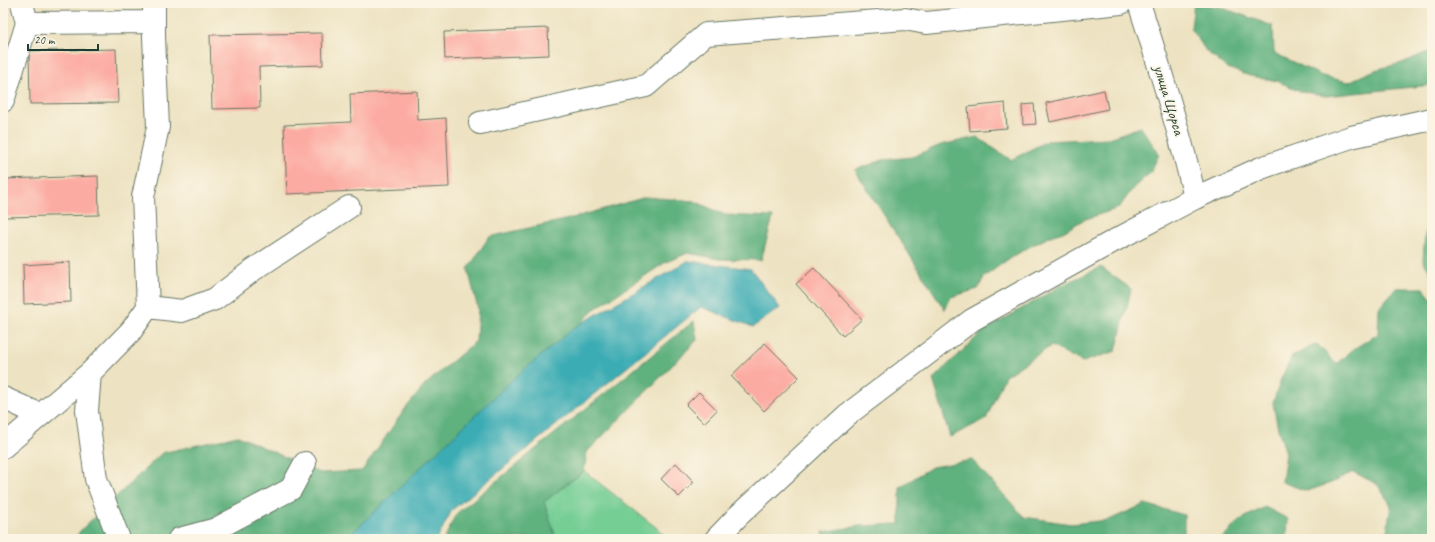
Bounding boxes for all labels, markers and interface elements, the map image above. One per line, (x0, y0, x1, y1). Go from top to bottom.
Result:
scale bar (28, 26, 98, 52)
text: 20 m (34, 32, 56, 48)
street label: улица Щорса (1149, 62, 1190, 139)

